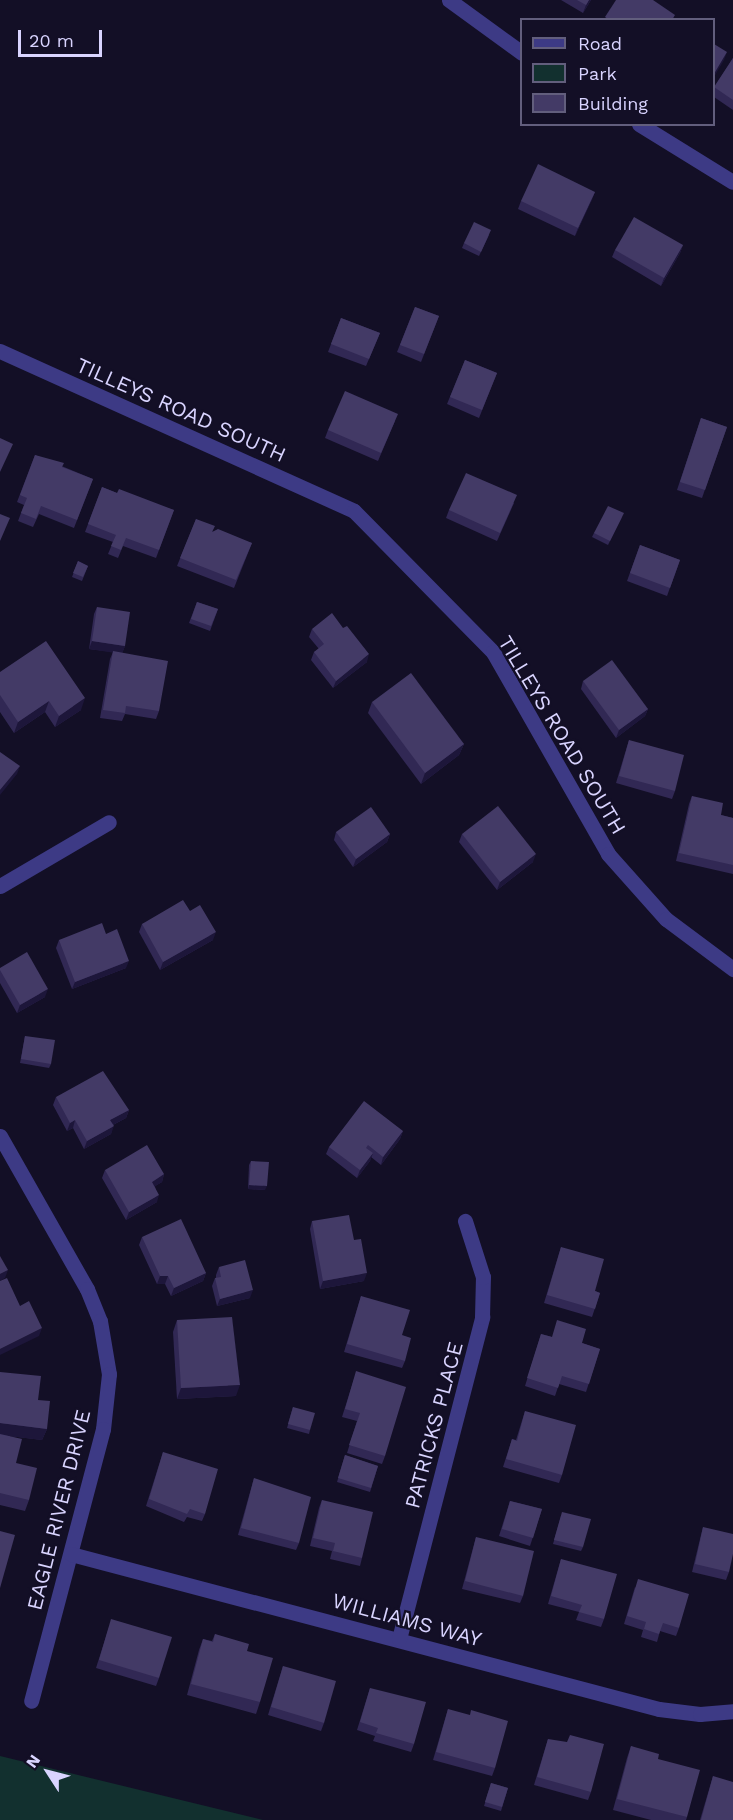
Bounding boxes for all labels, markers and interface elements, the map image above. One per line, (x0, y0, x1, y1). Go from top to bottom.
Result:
scale bar (21, 18, 105, 56)
legend (520, 18, 715, 126)
text: 20 m (29, 30, 74, 51)
text: Road (578, 33, 622, 54)
text: Park (578, 63, 617, 84)
text: Building (578, 93, 648, 114)
street label: TILLEYS ROAD SOUTH (72, 352, 290, 468)
street label: TILLEYS ROAD SOUTH (493, 631, 631, 839)
street label: PATRICKS PLACE (400, 1339, 468, 1511)
street label: EAGLE RIVER DRIVE (22, 1407, 96, 1613)
street label: WILLIAMS WAY (329, 1588, 485, 1652)
north arrow (18, 1742, 78, 1802)
text: N (22, 1751, 44, 1772)

